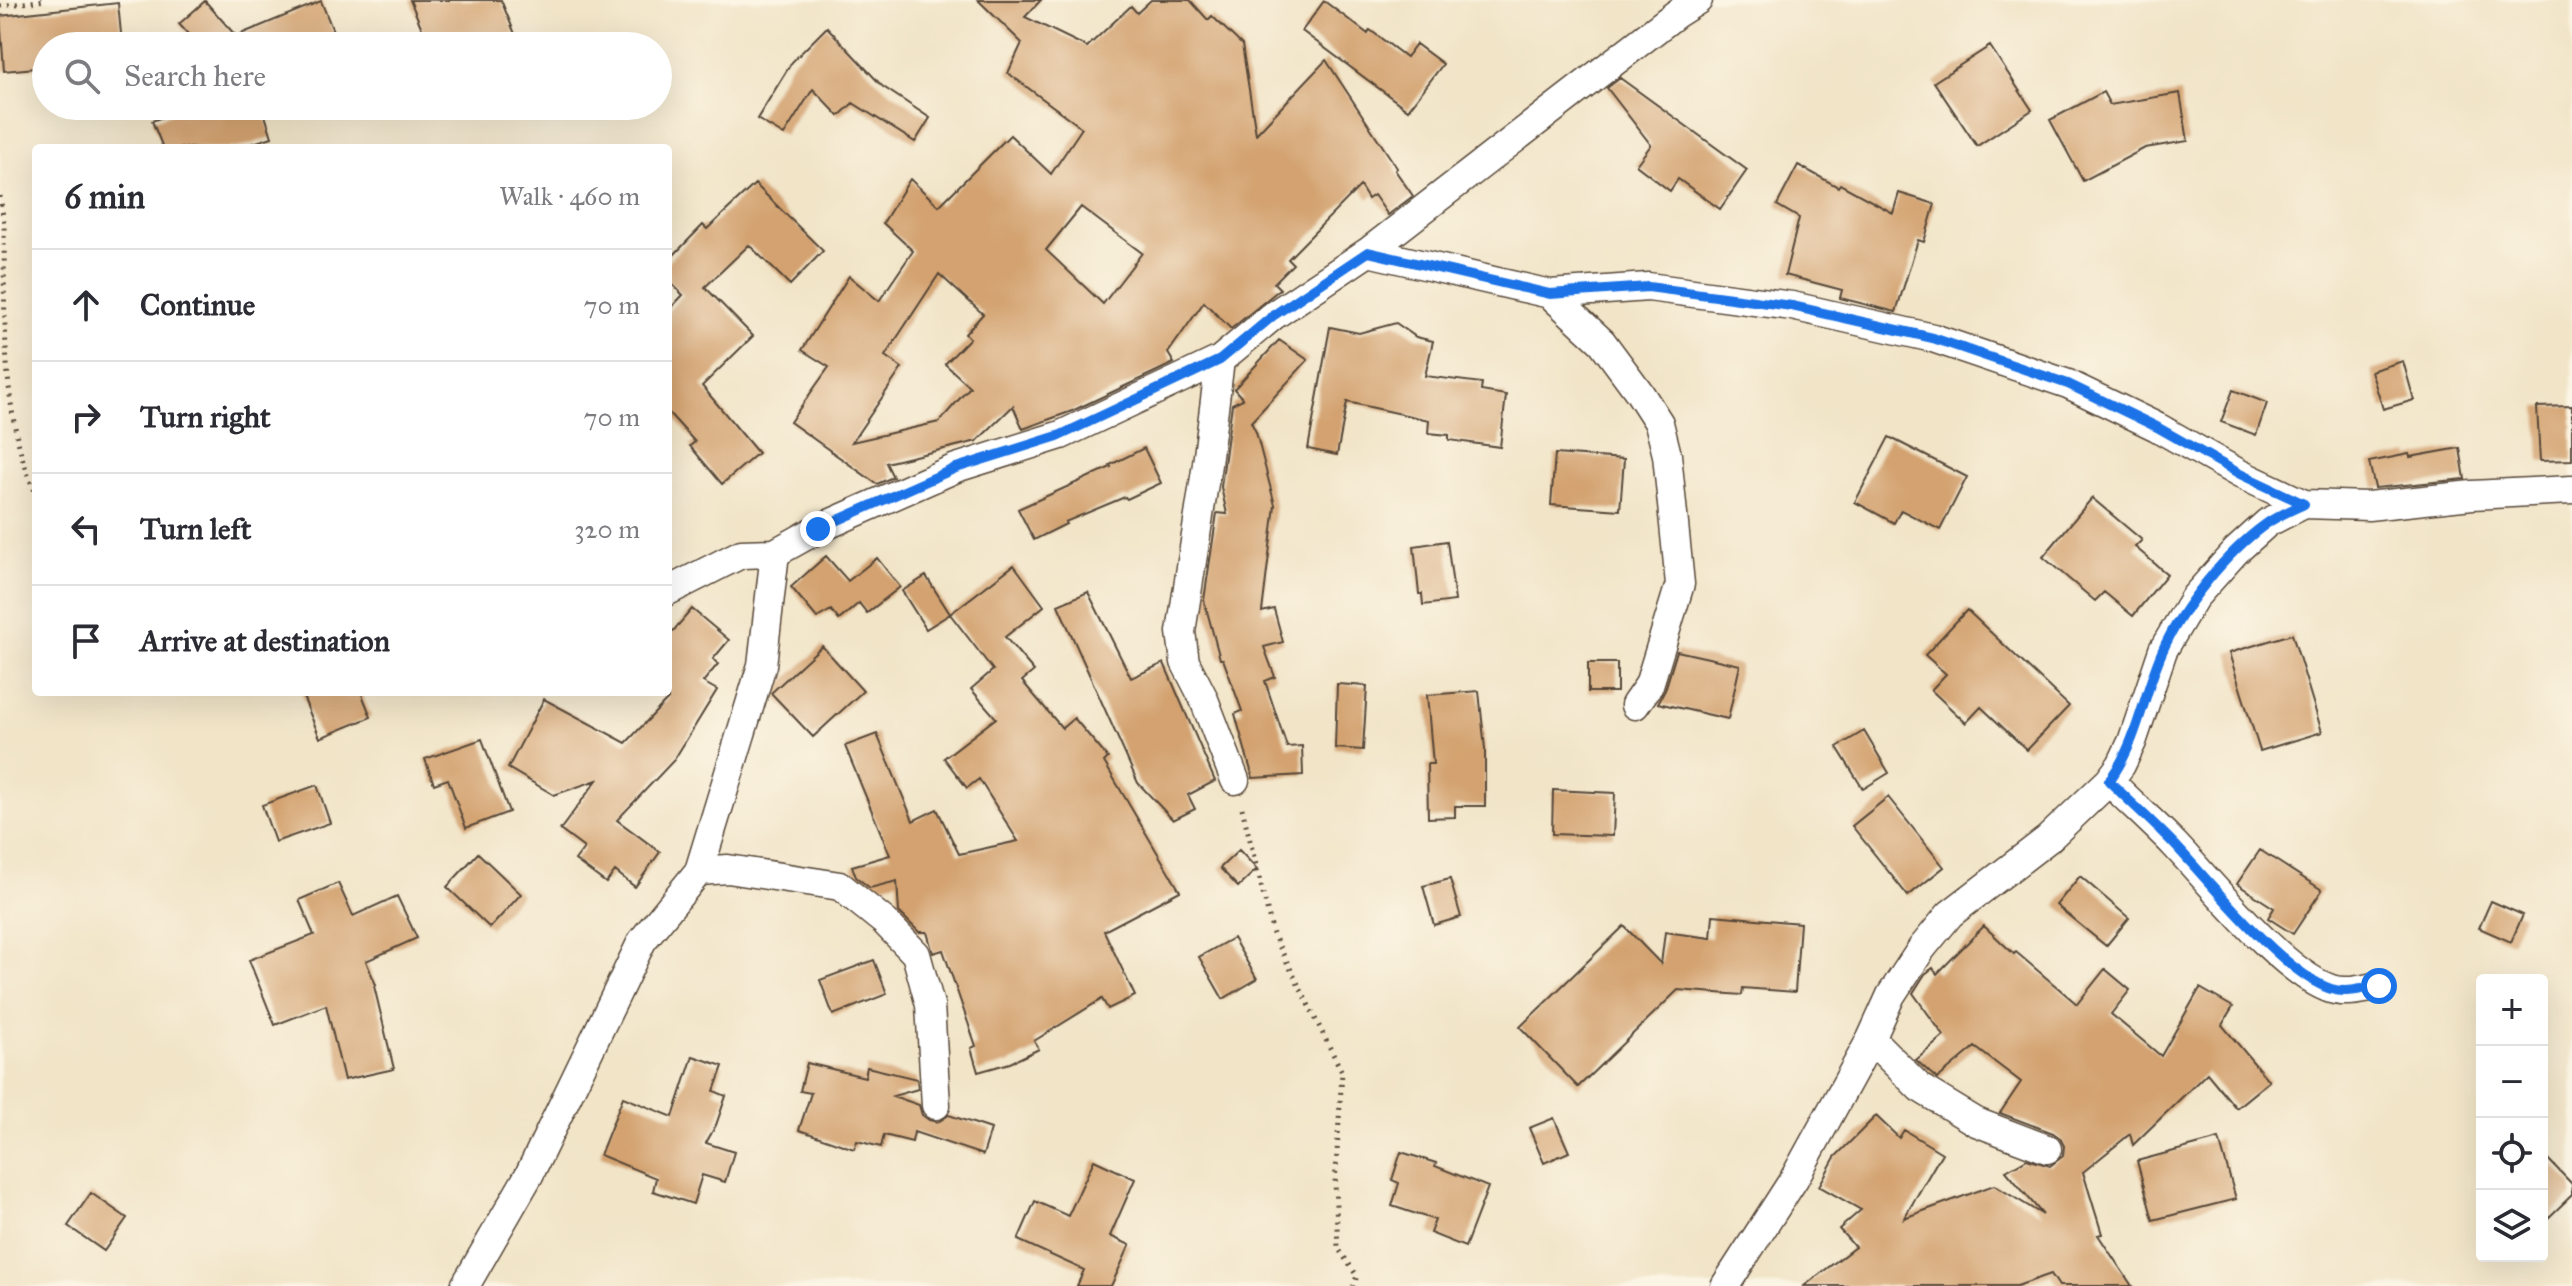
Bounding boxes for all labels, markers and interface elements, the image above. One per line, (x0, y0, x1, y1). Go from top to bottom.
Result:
search box (32, 32, 672, 120)
icon: search (60, 54, 104, 98)
text: Search here (124, 58, 266, 94)
text: 6 min (64, 176, 145, 217)
text: Walk · 460 m (499, 180, 640, 212)
icon: ahead (64, 283, 108, 327)
text: Continue (140, 287, 255, 323)
text: 70 m (584, 289, 640, 321)
icon: right (64, 395, 108, 439)
text: Turn right (140, 399, 271, 435)
text: 70 m (584, 401, 640, 433)
icon: left (64, 507, 108, 551)
text: Turn left (140, 511, 251, 547)
route end (800, 511, 836, 547)
text: 320 m (574, 513, 640, 545)
icon: arrive (64, 619, 108, 663)
text: Arrive at destination (140, 623, 390, 659)
route start (2361, 968, 2397, 1004)
map controls (2476, 974, 2548, 1262)
button: + (2476, 974, 2548, 1046)
button: − (2476, 1046, 2548, 1118)
button: locate (2476, 1118, 2548, 1190)
button: layers (2476, 1190, 2548, 1262)

